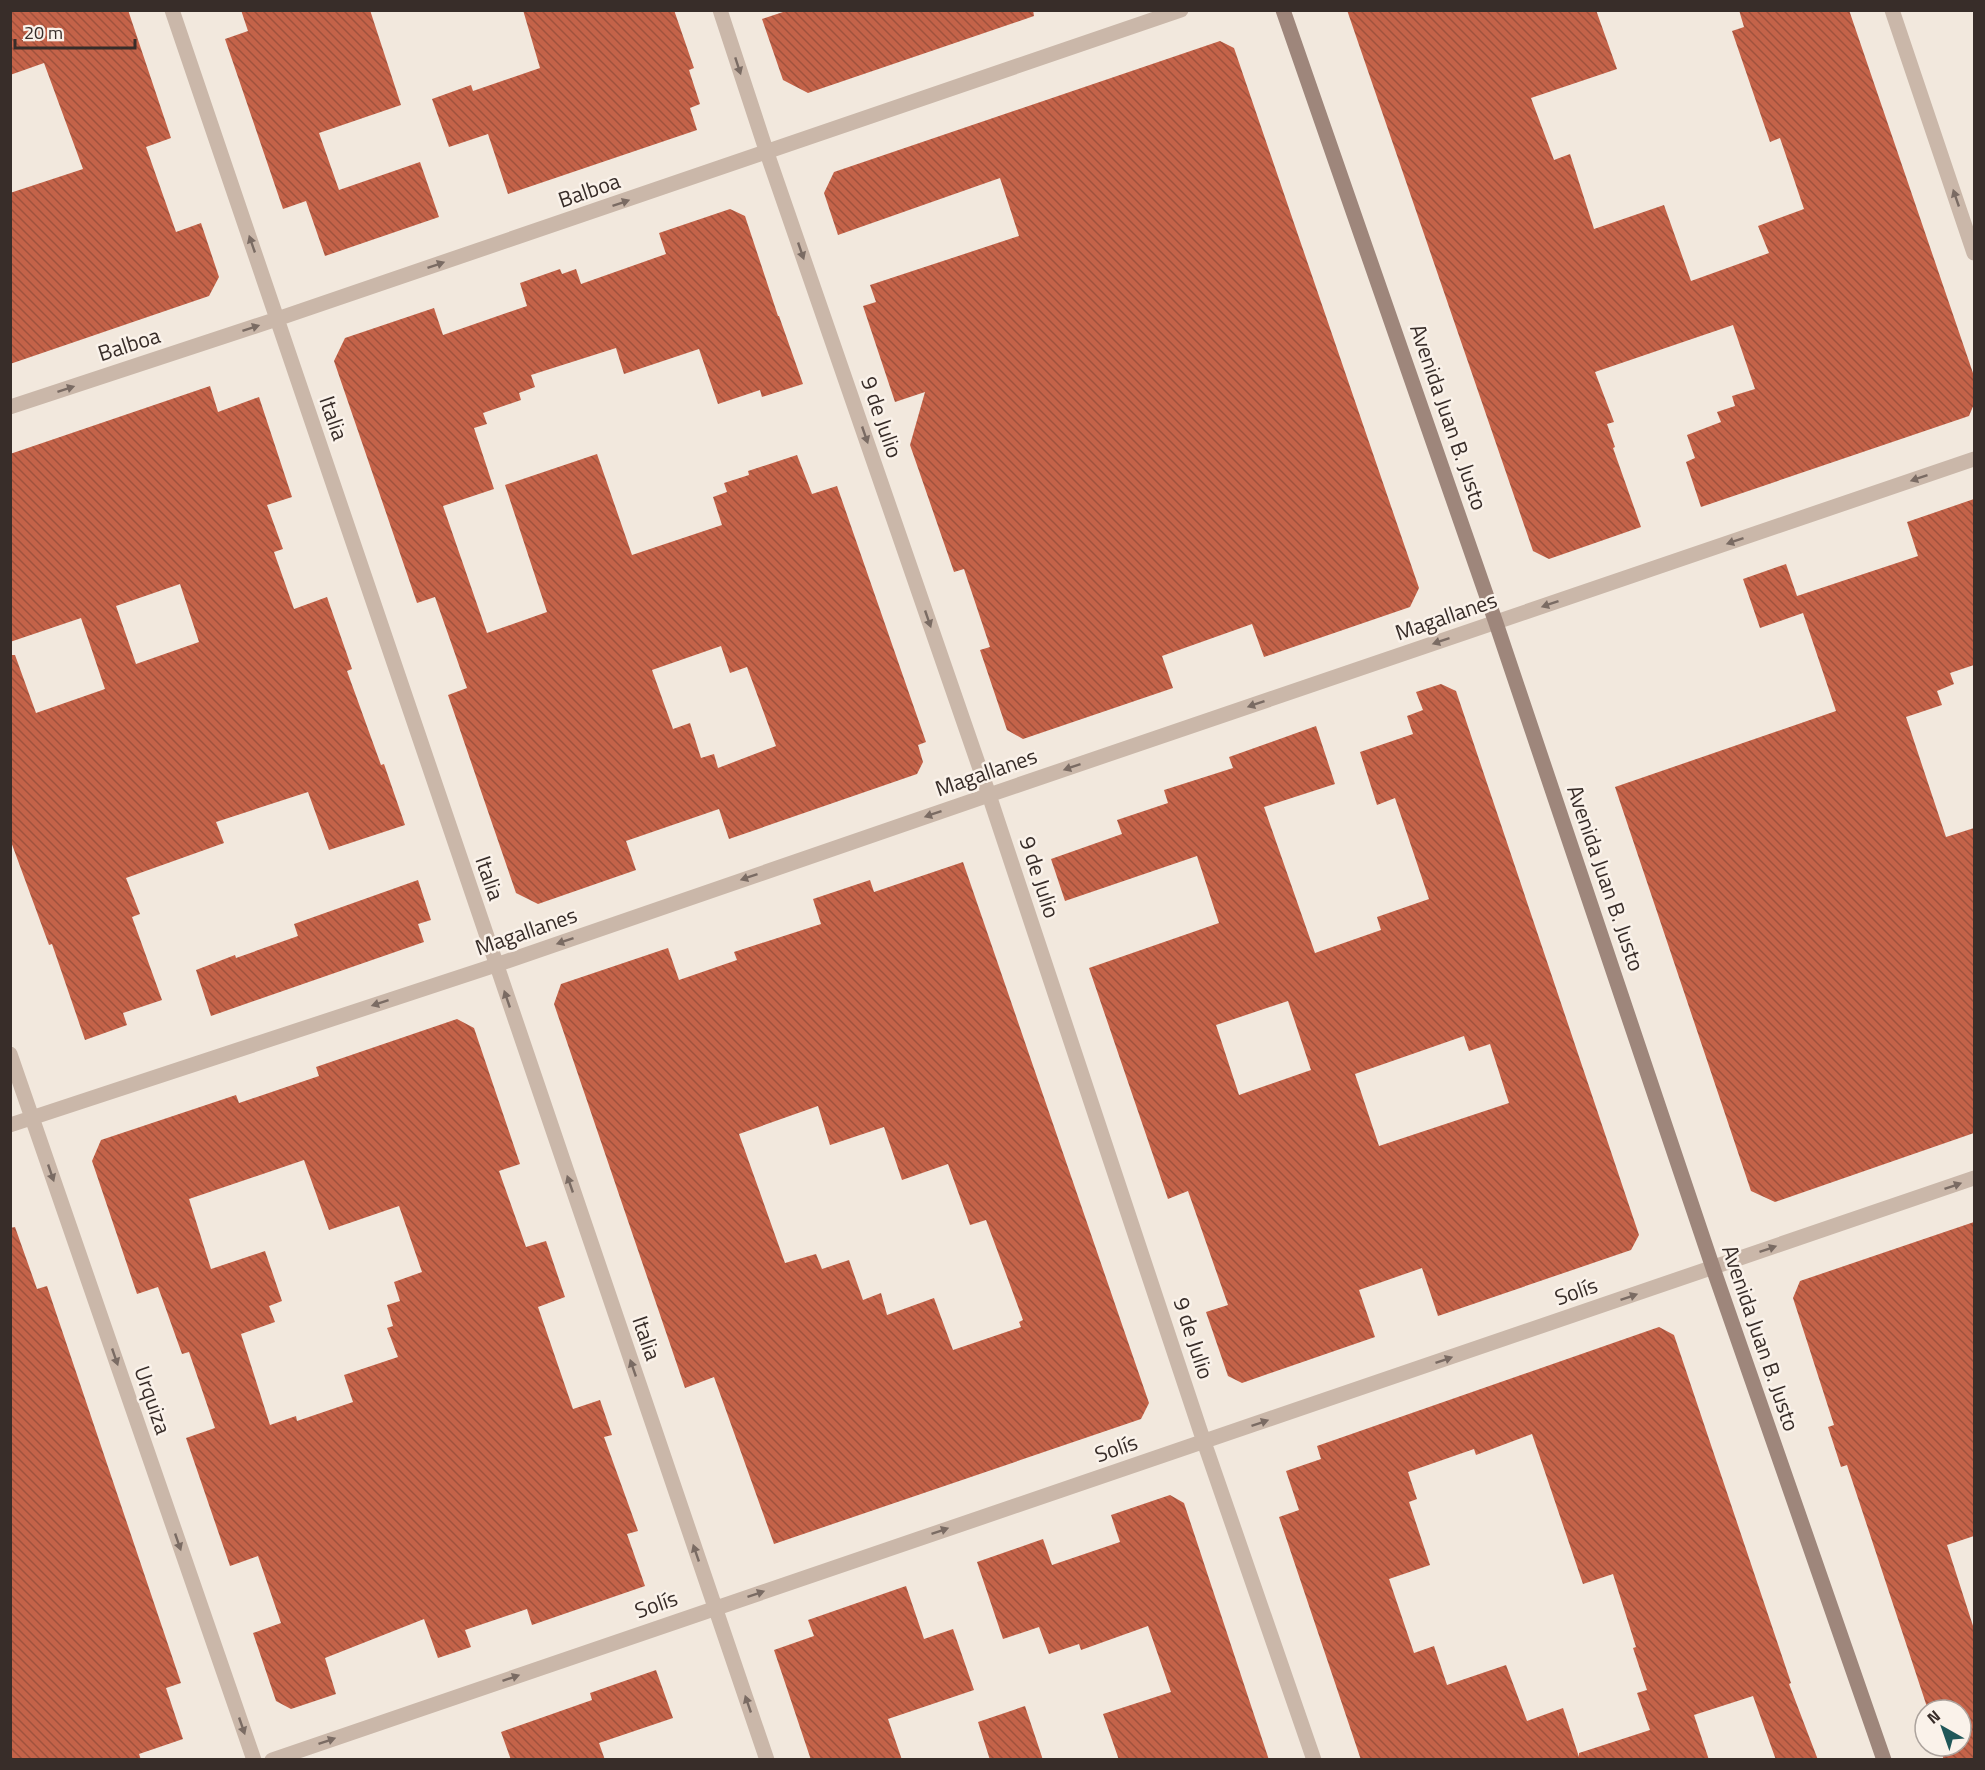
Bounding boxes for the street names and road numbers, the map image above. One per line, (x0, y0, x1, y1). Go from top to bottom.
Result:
street label: Balboa (553, 164, 625, 216)
street label: Balboa (93, 318, 165, 370)
street label: Avenida Juan B. Justo (1401, 319, 1497, 515)
street label: 9 de Julio (852, 372, 912, 462)
street label: Italia (311, 391, 357, 445)
street label: Magallanes (1390, 583, 1502, 649)
street label: Magallanes (930, 739, 1042, 805)
street label: Avenida Juan B. Justo (1558, 780, 1654, 976)
street label: 9 de Julio (1011, 832, 1069, 922)
street label: Italia (467, 851, 513, 905)
street label: Magallanes (470, 898, 582, 964)
street label: Avenida Juan B. Justo (1713, 1240, 1809, 1436)
street label: Solís (1550, 1268, 1602, 1314)
street label: 9 de Julio (1165, 1293, 1223, 1383)
street label: Italia (624, 1311, 670, 1365)
street label: Urquiza (125, 1361, 181, 1439)
street label: Solís (1090, 1425, 1142, 1471)
street label: Solís (630, 1581, 682, 1627)

